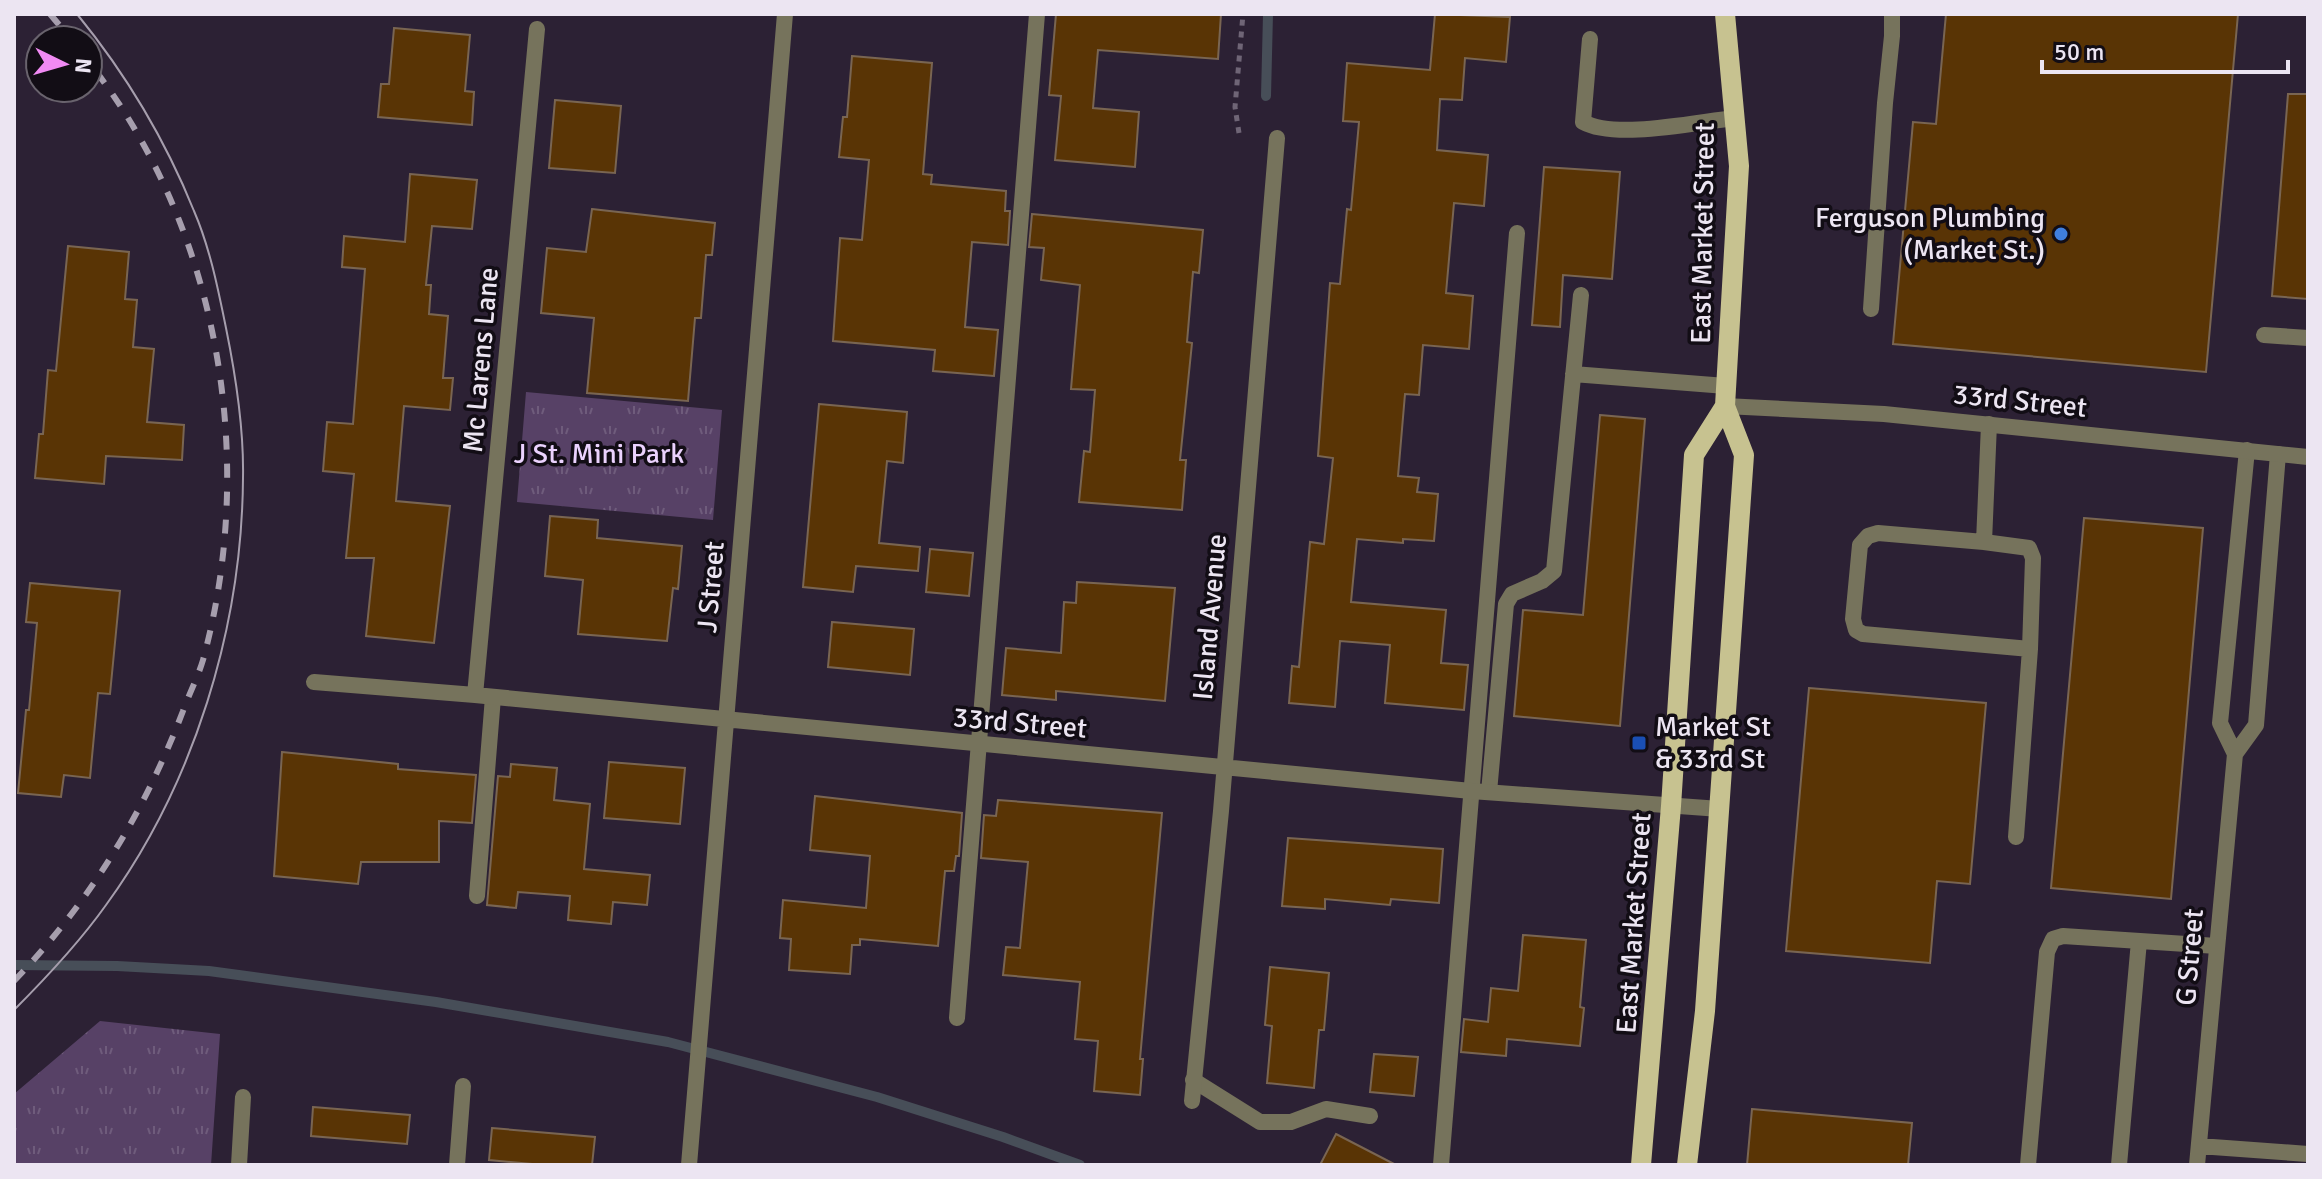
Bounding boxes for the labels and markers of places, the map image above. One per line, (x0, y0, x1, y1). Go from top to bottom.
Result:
place label: Ferguson Plumbing (Market St.) (1815, 201, 2045, 267)
marker: Ferguson Plumbing (Market St.) (2052, 225, 2070, 243)
place label: Market St & 33rd St (1655, 710, 1771, 776)
marker: Market St & 33rd St (1630, 734, 1648, 752)

